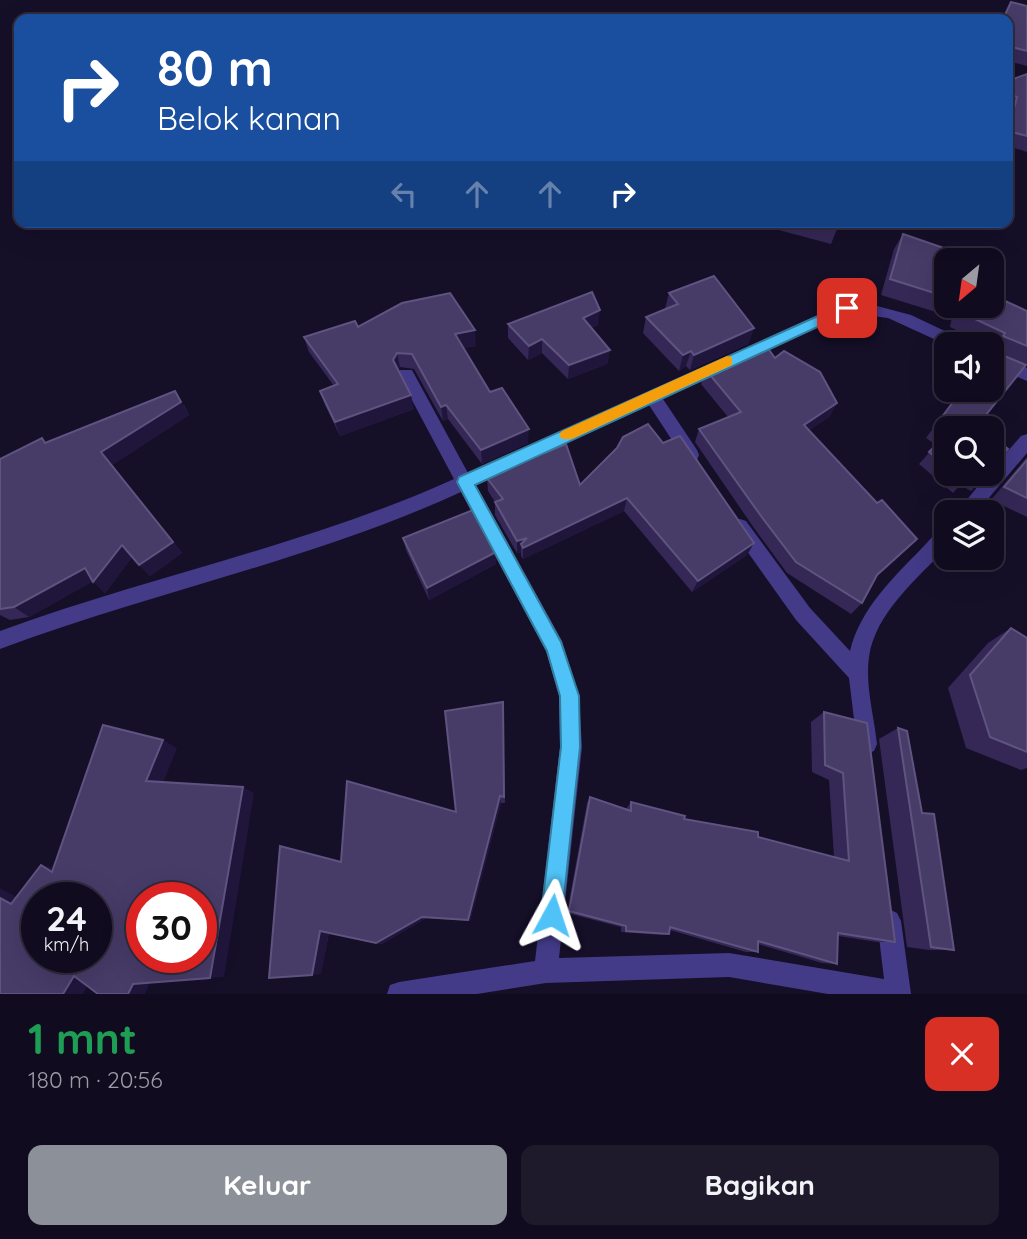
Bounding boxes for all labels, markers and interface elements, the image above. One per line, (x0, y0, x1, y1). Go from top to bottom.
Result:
text: 80 m (157, 37, 273, 98)
icon: right (42, 42, 133, 133)
text: Belok kanan (157, 98, 341, 138)
icon: left (385, 175, 423, 213)
icon: ahead (458, 175, 496, 213)
icon: ahead (531, 175, 569, 213)
icon: right (604, 175, 642, 213)
north arrow (934, 248, 1004, 318)
map controls (934, 248, 1004, 570)
pin (817, 278, 877, 338)
icon: arrive (828, 289, 866, 327)
button: sound (934, 332, 1004, 402)
button: search (934, 416, 1004, 486)
button: layers (934, 500, 1004, 570)
position arrow (515, 878, 589, 952)
speed limit sign: 30 (126, 882, 217, 973)
text: 24 (46, 896, 87, 940)
text: km/h (44, 933, 89, 956)
text: 1 mnt (28, 1012, 137, 1065)
button: close (925, 1017, 999, 1091)
text: 180 m · 20:56 (28, 1065, 163, 1094)
button: Keluar (28, 1145, 507, 1225)
button: Bagikan (521, 1145, 999, 1225)

